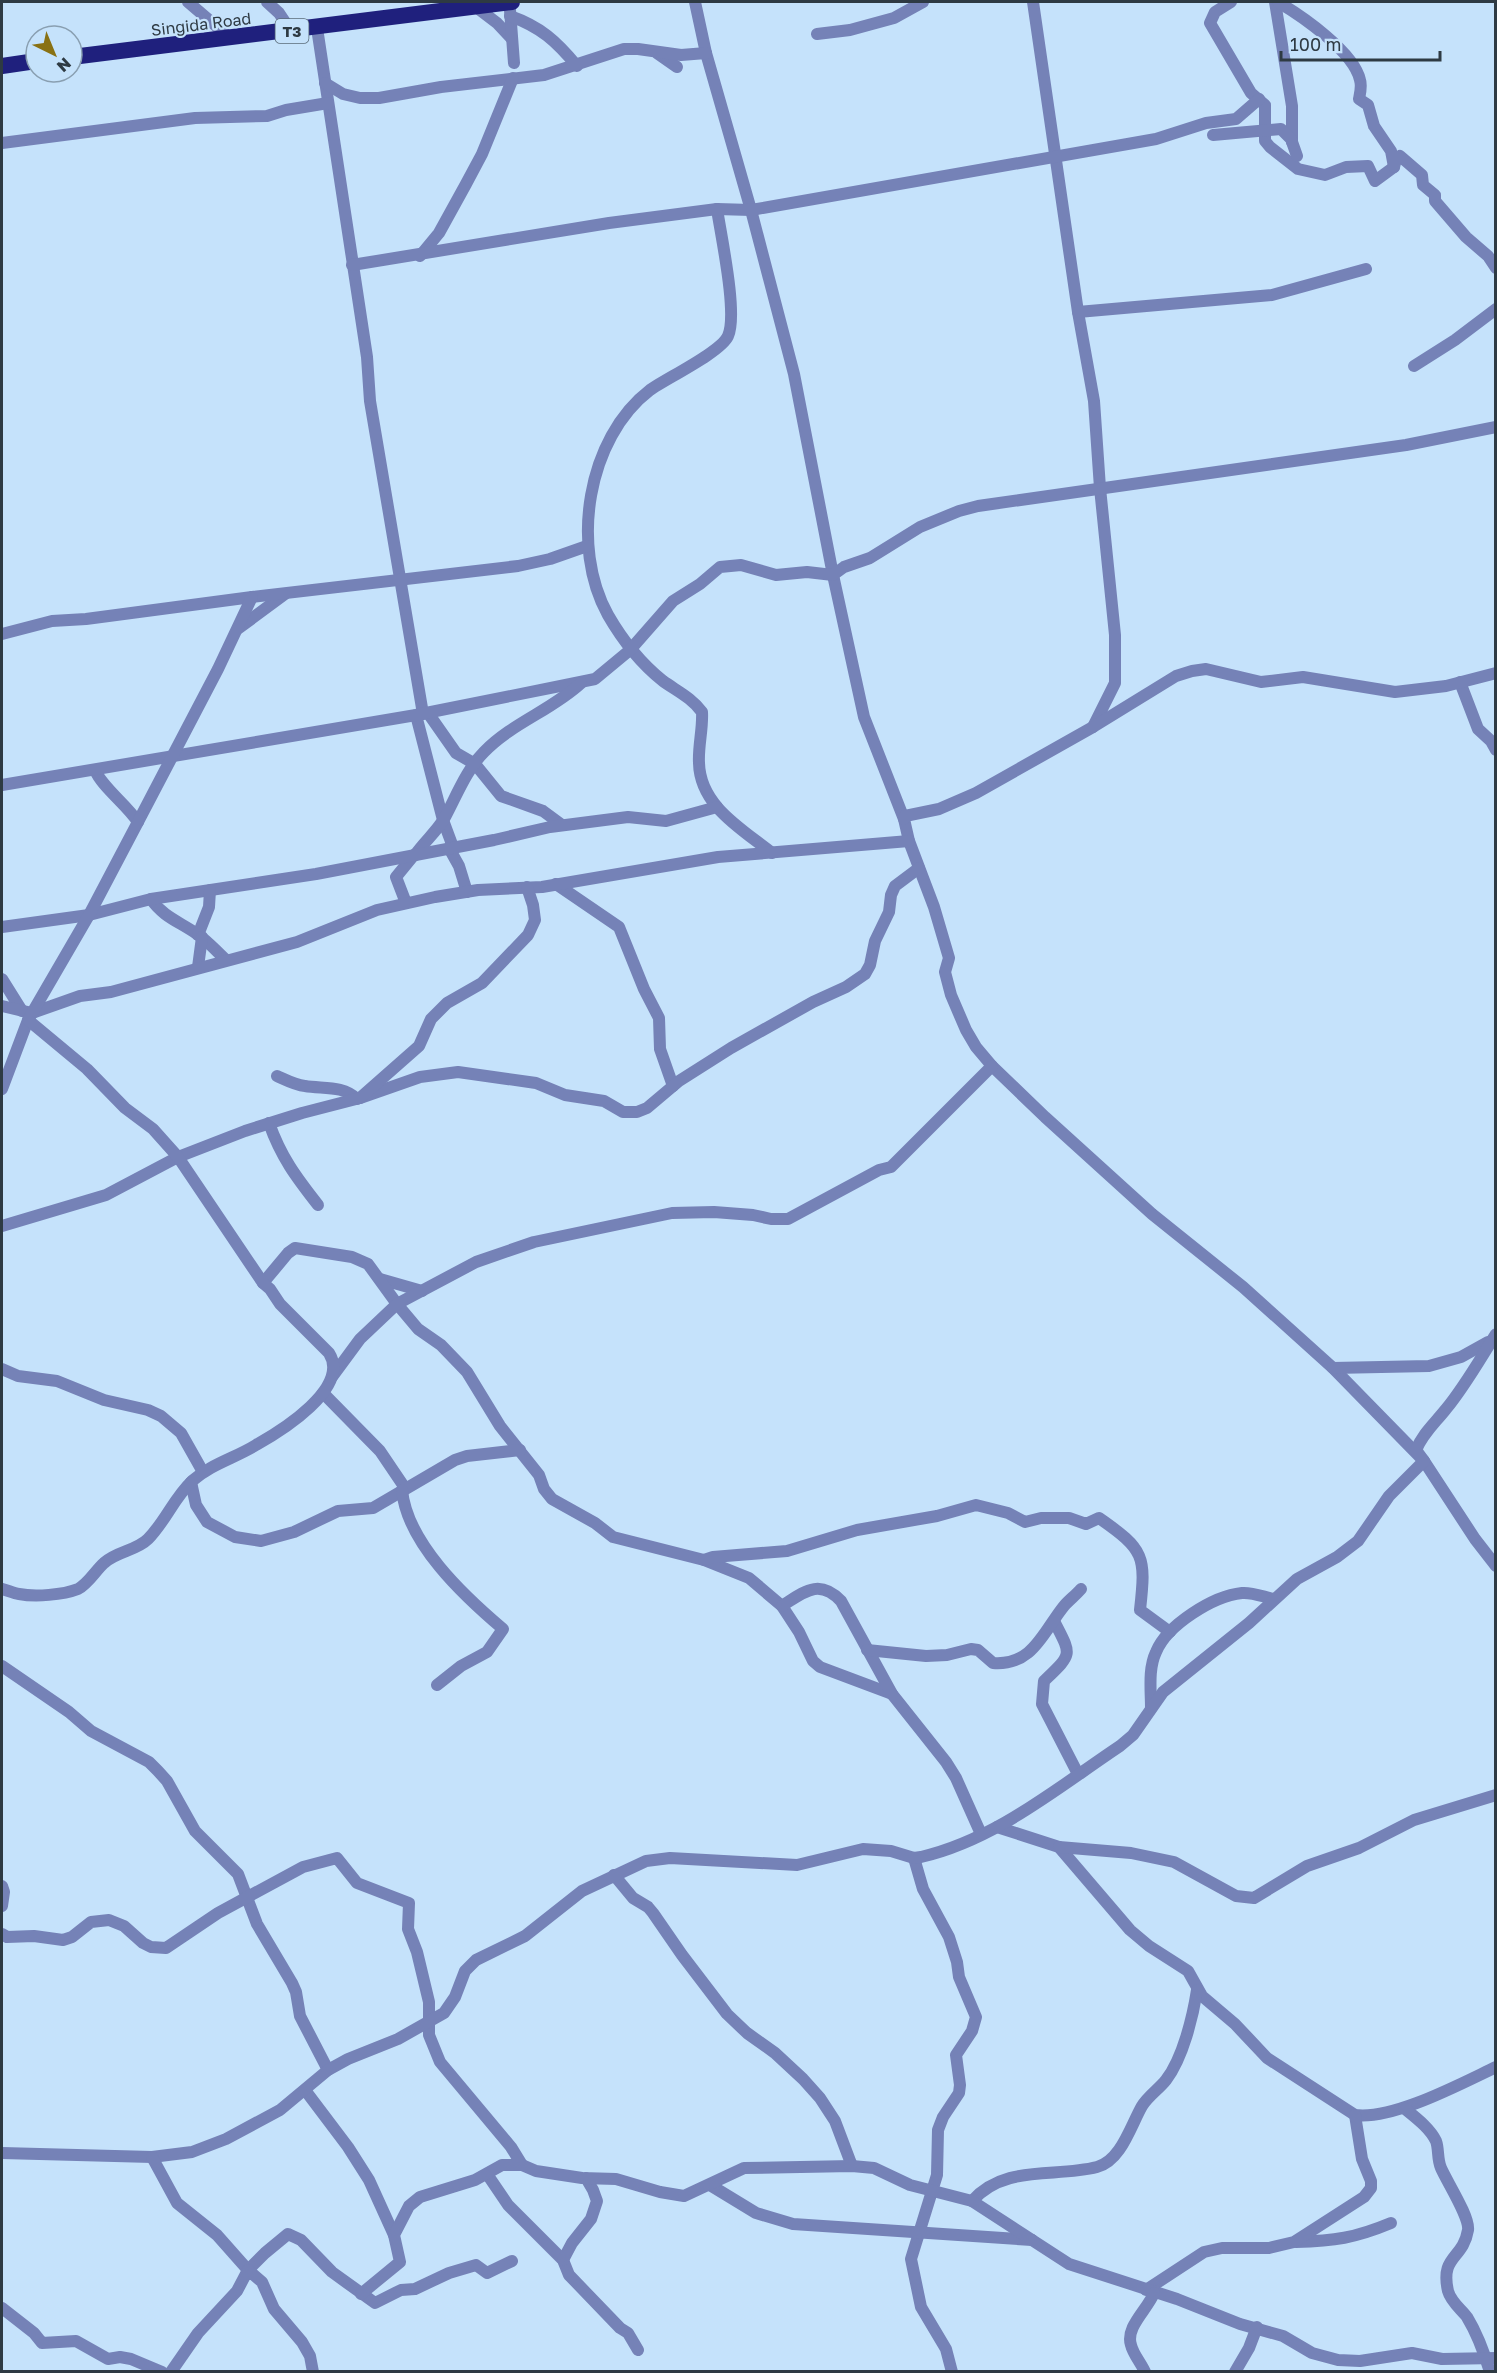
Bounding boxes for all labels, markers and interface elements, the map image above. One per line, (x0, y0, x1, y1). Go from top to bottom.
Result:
street label: Singida Road (150, 8, 252, 40)
road number: T3 (276, 19, 308, 43)
north arrow (24, 24, 84, 84)
scale bar (1281, 24, 1440, 62)
text: 100 m (1290, 33, 1341, 55)
text: N (53, 54, 76, 76)

